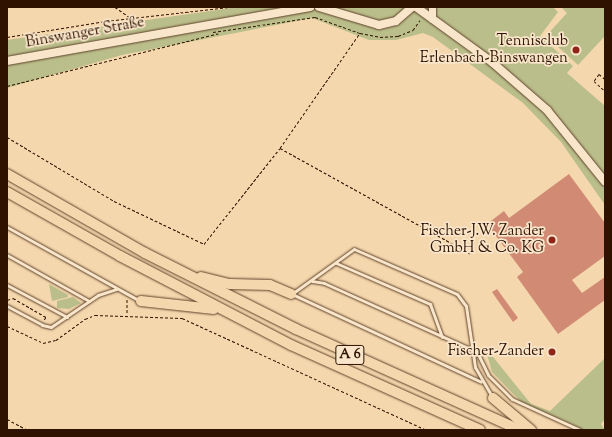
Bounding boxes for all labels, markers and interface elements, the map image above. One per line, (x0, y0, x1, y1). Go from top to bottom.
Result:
street label: Binswanger Straße (24, 14, 146, 52)
place label: Tennisclub Erlenbach-Binswangen (420, 32, 568, 67)
marker: Tennisclub Erlenbach-Binswangen (571, 45, 581, 55)
place label: Fischer-J.W. Zander GmbH & Co. KG (420, 222, 544, 257)
marker: Fischer-J.W. Zander GmbH & Co. KG (547, 235, 557, 245)
road number: A 6 (335, 343, 365, 367)
place label: Fischer-Zander (448, 343, 544, 361)
marker: Fischer-Zander (547, 347, 557, 357)

